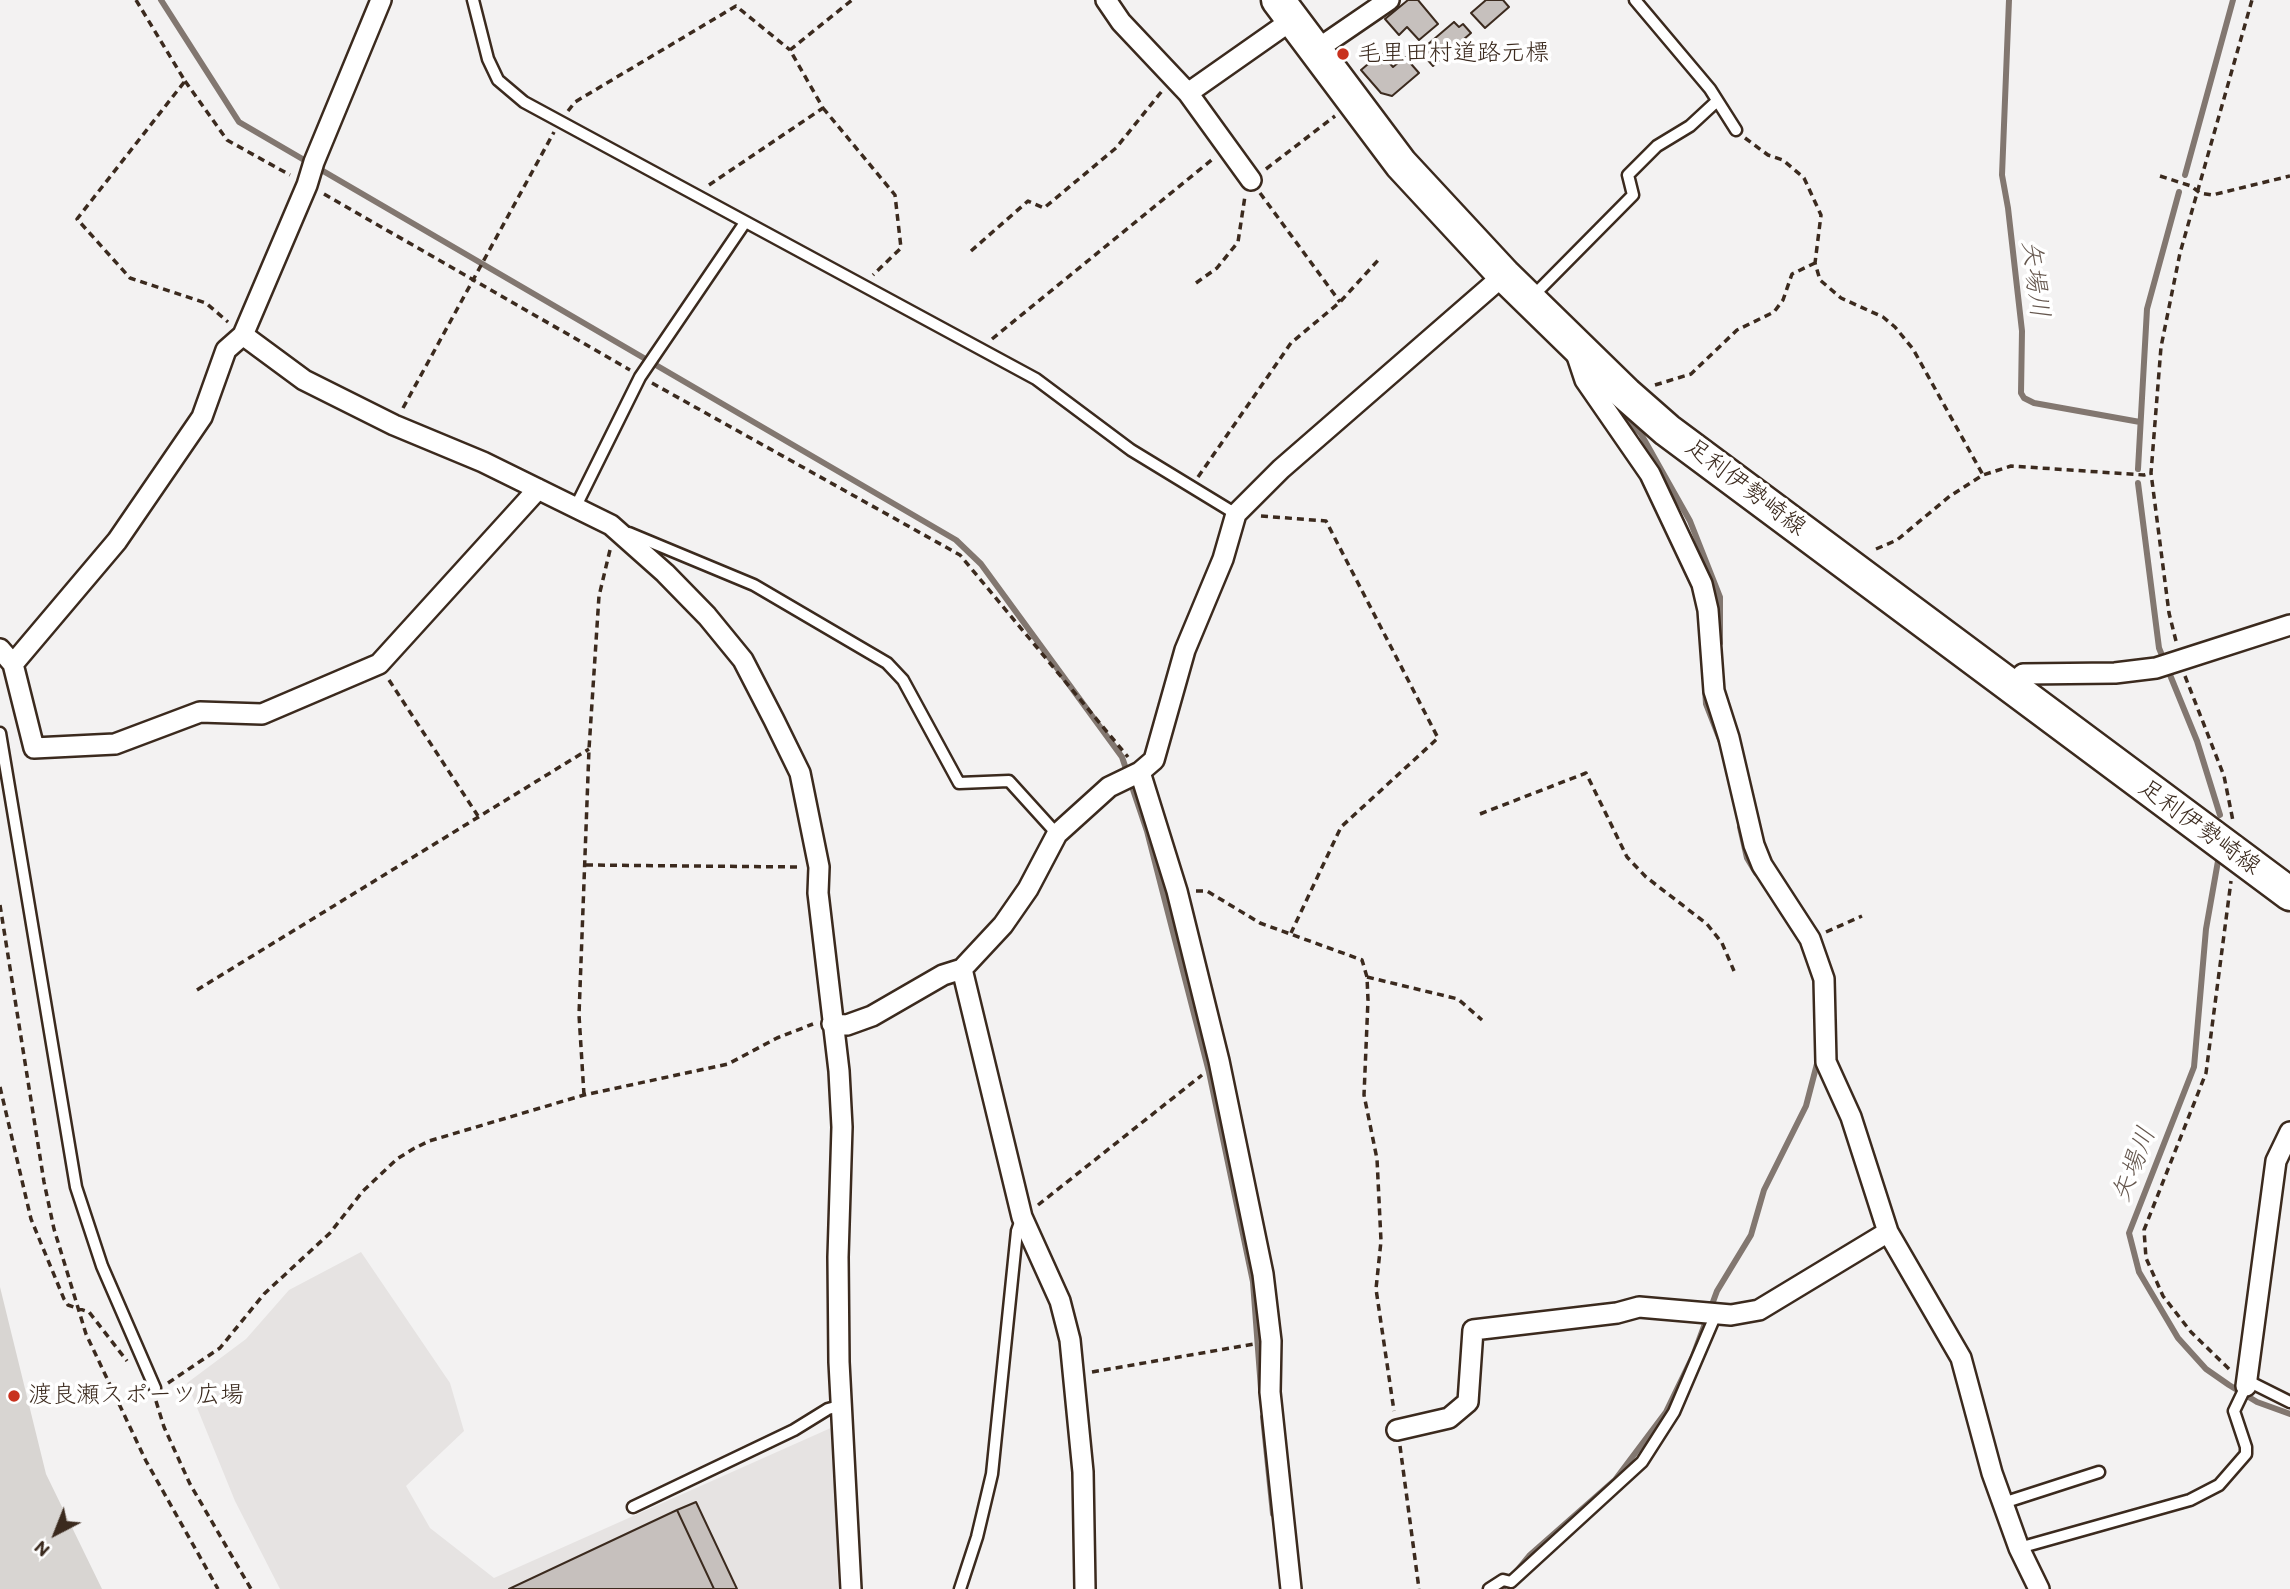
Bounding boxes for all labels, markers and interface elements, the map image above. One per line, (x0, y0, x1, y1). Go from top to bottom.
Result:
place label: 毛里田村道路元標 (1357, 40, 1549, 68)
marker: 毛里田村道路元標 (1335, 46, 1351, 62)
water label: 矢場川 (2014, 238, 2054, 320)
street label: 足利伊勢崎線 (1679, 433, 1811, 543)
street label: 足利伊勢崎線 (2132, 774, 2266, 882)
water label: 矢場川 (2106, 1123, 2164, 1207)
place label: 渡良瀬スポーツ広場 (28, 1382, 244, 1410)
marker: 渡良瀬スポーツ広場 (6, 1388, 22, 1404)
north arrow (21, 1498, 91, 1568)
text: N (29, 1536, 54, 1562)

